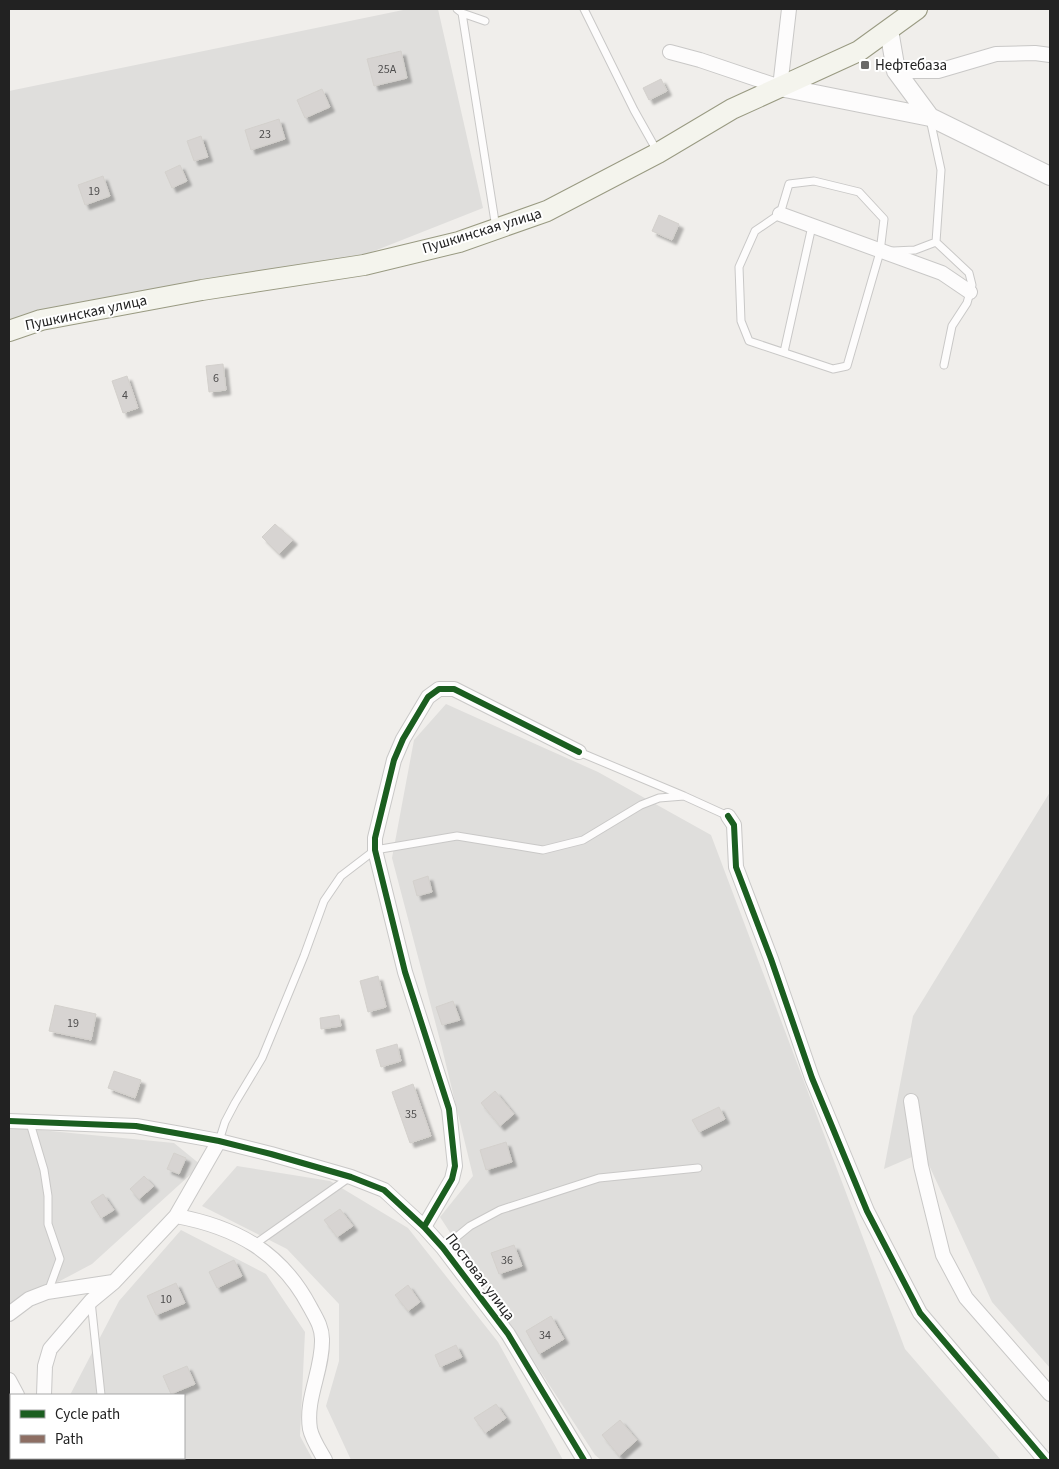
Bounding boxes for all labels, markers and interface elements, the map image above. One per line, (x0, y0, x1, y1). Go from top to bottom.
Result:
place label: Нефтебаза (875, 55, 947, 76)
marker: Нефтебаза (859, 59, 871, 71)
house number: 25А (378, 61, 397, 78)
house number: 23 (259, 126, 271, 143)
house number: 19 (88, 183, 100, 200)
street label: Пушкинская улица (420, 203, 544, 259)
street label: Пушкинская улица (23, 290, 149, 336)
house number: 6 (213, 370, 219, 387)
house number: 4 (122, 387, 128, 404)
house number: 19 (67, 1015, 79, 1032)
house number: 35 (405, 1106, 417, 1123)
street label: Постовая улица (440, 1229, 520, 1325)
house number: 36 (501, 1252, 513, 1269)
house number: 10 (160, 1291, 172, 1308)
house number: 34 (539, 1327, 551, 1344)
legend (10, 1394, 185, 1459)
text: Cycle path (55, 1404, 120, 1425)
text: Path (55, 1429, 83, 1450)

